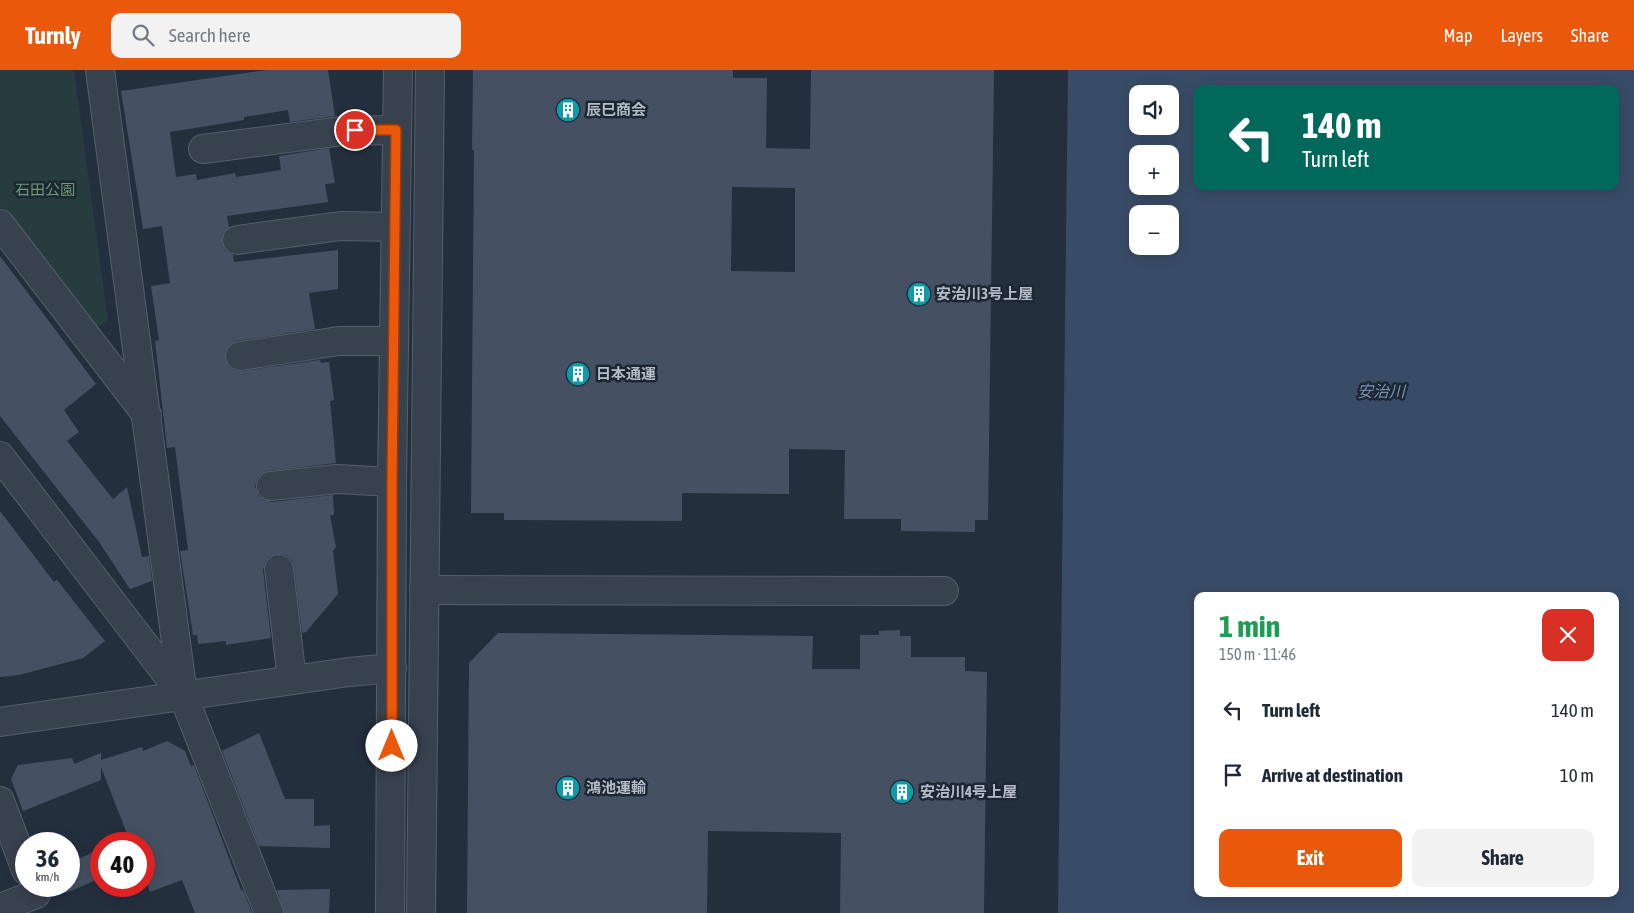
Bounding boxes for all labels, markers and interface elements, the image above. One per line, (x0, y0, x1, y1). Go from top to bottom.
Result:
search box (111, 13, 461, 58)
icon: search (129, 21, 157, 49)
text: Turnly (25, 22, 81, 49)
text: Search here (169, 24, 251, 46)
text: Map (1443, 25, 1472, 46)
text: Layers (1500, 25, 1543, 46)
text: Share (1571, 25, 1609, 46)
map controls (1129, 85, 1179, 255)
button: sound (1129, 85, 1179, 135)
building icon: 辰巳商会 (555, 97, 581, 123)
place label: 辰巳商会 (586, 101, 646, 118)
icon: left (1219, 105, 1284, 170)
text: 140 m (1302, 105, 1381, 145)
pin (334, 109, 376, 151)
icon: arrive (341, 116, 369, 144)
button: + (1129, 145, 1179, 195)
text: Turn left (1302, 146, 1369, 172)
park label: 石田公園 (15, 181, 75, 198)
button: − (1129, 205, 1179, 255)
building icon: 安治川3号上屋 (906, 281, 932, 307)
place label: 安治川3号上屋 (936, 285, 1033, 302)
building icon: 日本通運 (565, 361, 591, 387)
place label: 日本通運 (596, 365, 656, 382)
water label: 安治川 (1357, 382, 1407, 400)
text: 1 min (1219, 609, 1280, 643)
button: close (1542, 609, 1594, 661)
text: 150 m · 11:46 (1219, 645, 1296, 663)
icon: left (1219, 696, 1247, 724)
text: Turn left (1262, 699, 1320, 721)
text: 140 m (1551, 699, 1594, 721)
position arrow (365, 719, 417, 771)
icon: arrive (1219, 761, 1247, 789)
text: Arrive at destination (1262, 764, 1403, 786)
text: 10 m (1560, 764, 1594, 786)
building icon: 鴻池運輸 (555, 775, 581, 801)
place label: 鴻池運輸 (586, 779, 646, 796)
building icon: 安治川4号上屋 (889, 779, 915, 805)
place label: 安治川4号上屋 (920, 783, 1017, 800)
button: Exit (1219, 829, 1402, 887)
button: Share (1412, 829, 1594, 887)
speed limit sign: 40 (90, 832, 155, 897)
text: 36 (36, 844, 59, 872)
text: km/h (36, 870, 59, 884)

